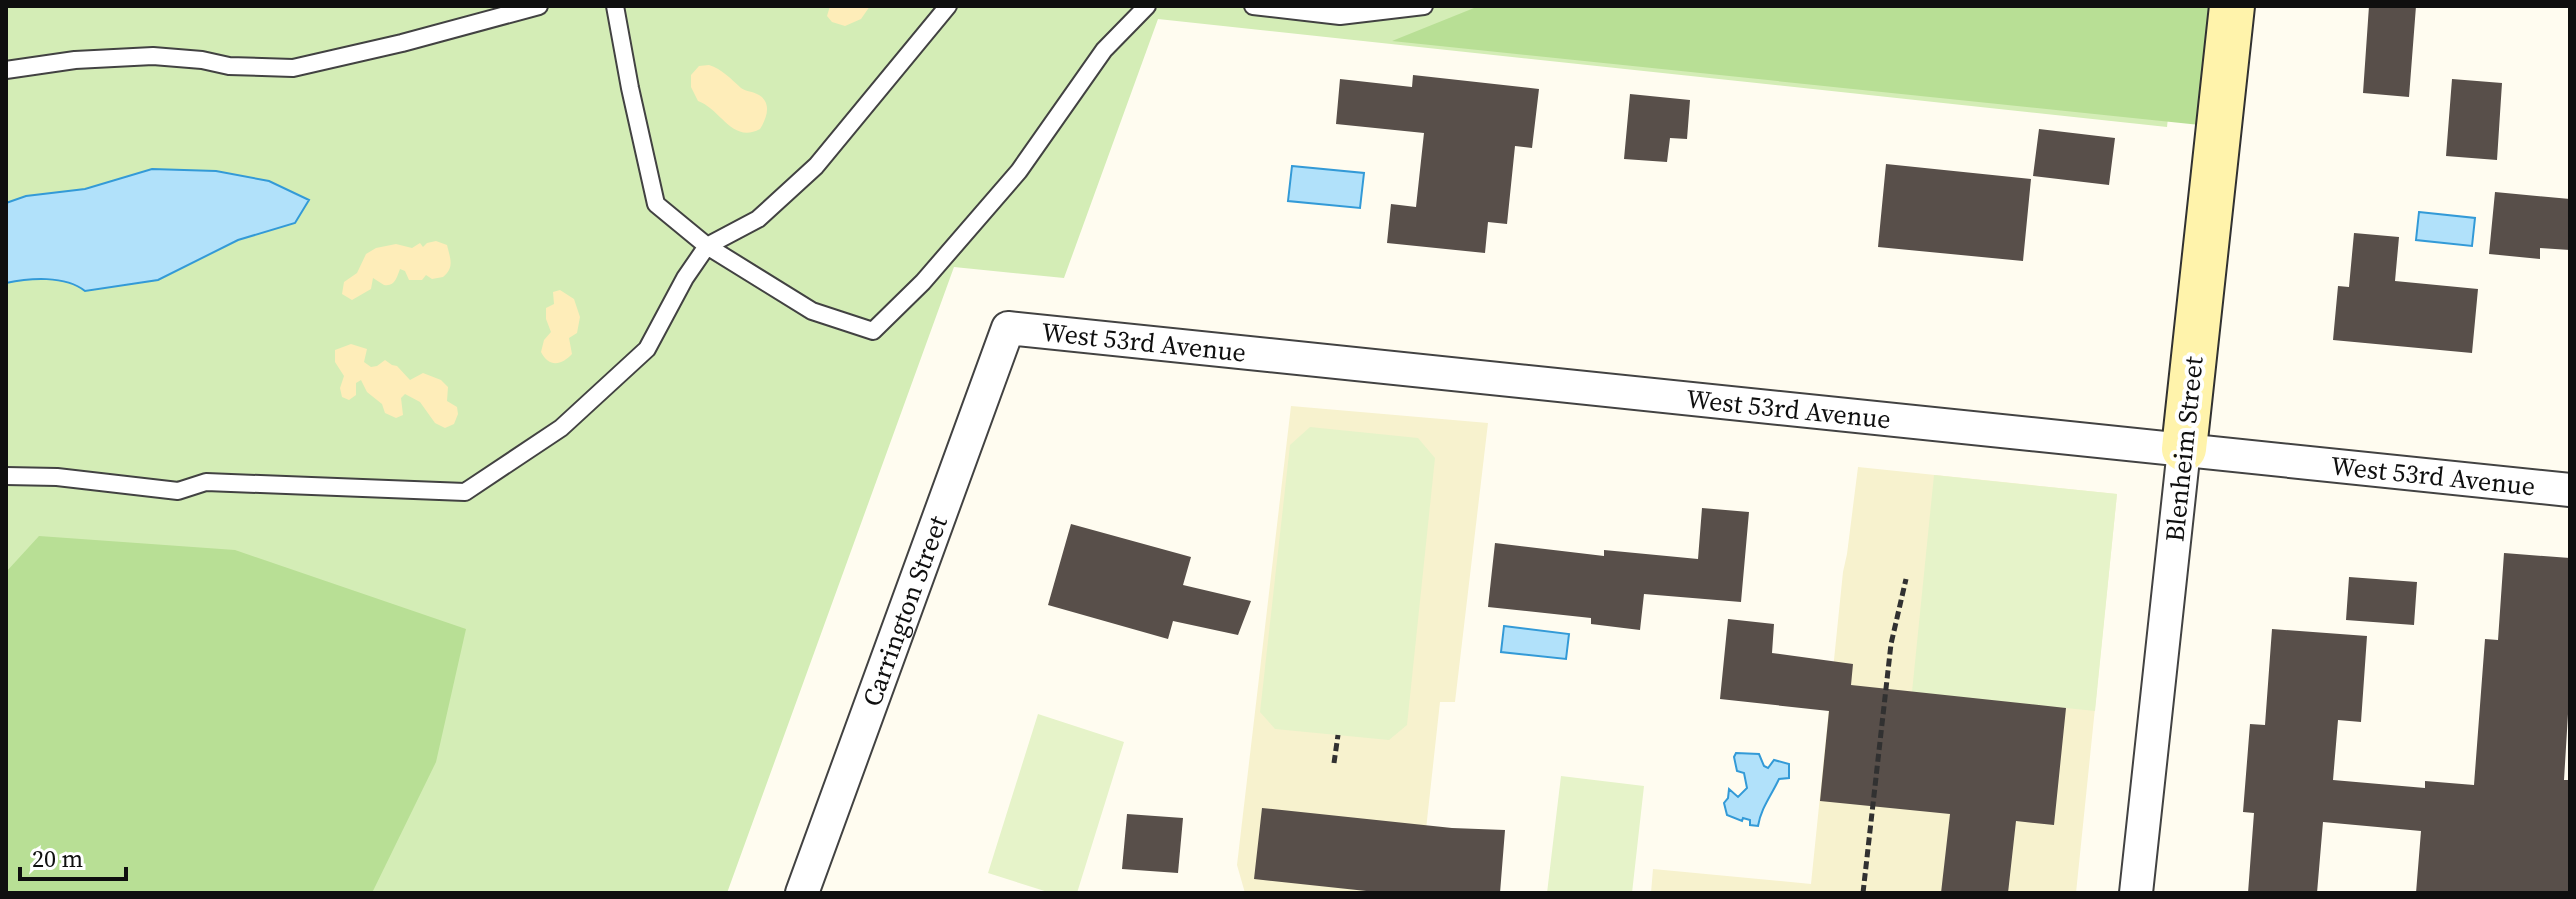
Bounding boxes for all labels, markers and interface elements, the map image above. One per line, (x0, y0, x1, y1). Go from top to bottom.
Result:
street label: West 53rd Avenue (1040, 314, 1248, 371)
street label: Blenheim Street (2156, 354, 2212, 543)
street label: West 53rd Avenue (1684, 380, 1892, 437)
street label: West 53rd Avenue (2329, 447, 2537, 504)
street label: Carrington Street (854, 510, 956, 711)
scale bar (20, 831, 126, 881)
text: 20 m (32, 842, 83, 875)

